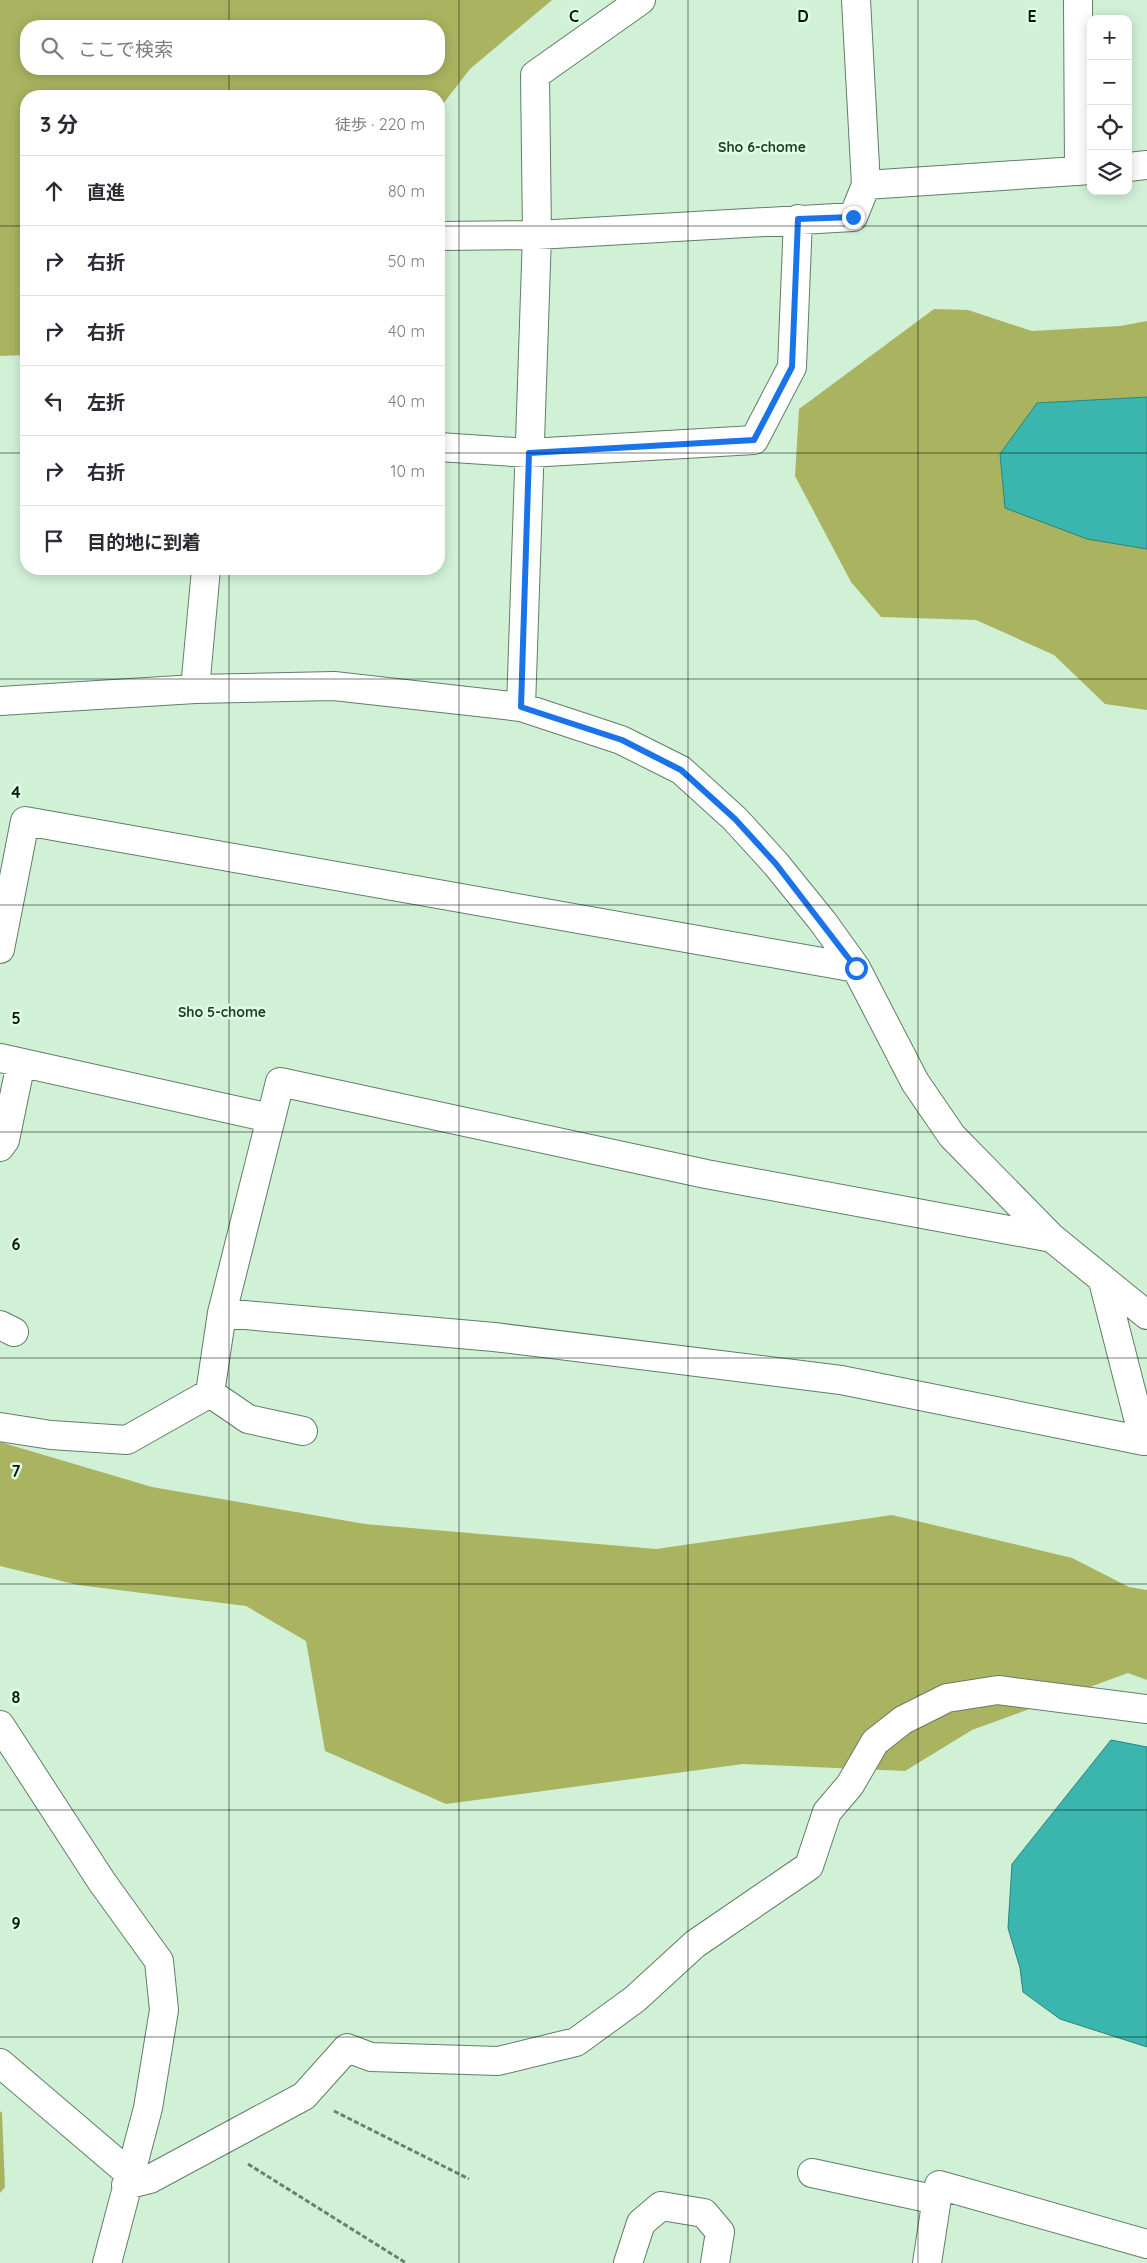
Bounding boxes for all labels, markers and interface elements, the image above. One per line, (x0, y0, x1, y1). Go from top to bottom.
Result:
text: C (569, 6, 579, 26)
text: D (797, 6, 809, 26)
text: E (1027, 6, 1037, 26)
map controls (1087, 15, 1132, 195)
button: + (1087, 15, 1132, 60)
search box (20, 20, 445, 75)
icon: search (38, 34, 66, 62)
text: ここで検索 (78, 37, 173, 61)
button: − (1087, 60, 1132, 105)
button: locate (1087, 105, 1132, 150)
text: 3 分 (40, 111, 78, 137)
text: 徒歩 · 220 m (335, 114, 425, 134)
district label: Sho 6-chome (718, 138, 806, 156)
button: layers (1087, 150, 1132, 195)
icon: ahead (40, 177, 68, 205)
text: 直進 (87, 180, 125, 204)
text: 80 m (388, 181, 425, 201)
route end (842, 206, 865, 229)
icon: right (40, 247, 68, 275)
text: 右折 (87, 250, 125, 274)
text: 50 m (388, 251, 425, 271)
icon: right (40, 317, 68, 345)
text: 右折 (87, 320, 125, 344)
text: 40 m (388, 321, 425, 341)
icon: left (40, 387, 68, 415)
text: 左折 (87, 390, 125, 414)
text: 40 m (388, 391, 425, 411)
icon: right (40, 457, 68, 485)
text: 右折 (87, 460, 125, 484)
text: 10 m (391, 461, 425, 481)
icon: arrive (40, 527, 68, 555)
text: 目的地に到着 (87, 530, 201, 554)
text: 4 (11, 782, 21, 802)
route start (845, 957, 868, 980)
district label: Sho 5-chome (178, 1003, 266, 1021)
text: 5 (11, 1008, 21, 1028)
text: 6 (12, 1234, 21, 1254)
text: 7 (12, 1461, 21, 1481)
text: 8 (12, 1687, 21, 1707)
text: 9 (11, 1913, 21, 1933)

